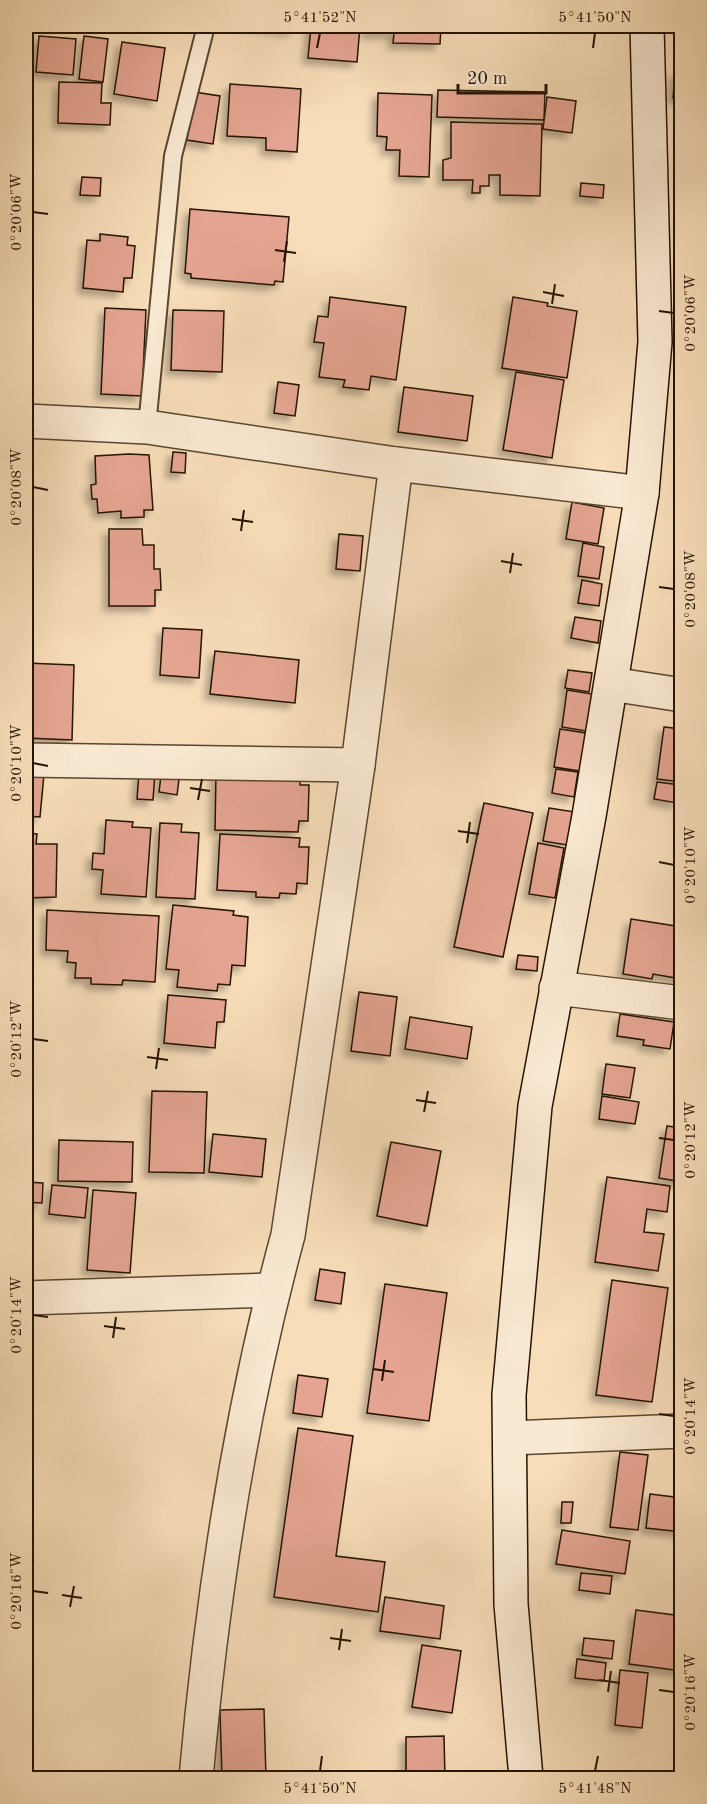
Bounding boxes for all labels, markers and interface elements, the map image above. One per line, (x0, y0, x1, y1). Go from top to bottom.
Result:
text: 5°41'52"N (283, 11, 357, 26)
text: 5°41'50"N (558, 11, 632, 26)
scale bar (458, 57, 546, 95)
text: 20 m (467, 70, 507, 88)
text: 0°20'06"W (10, 173, 25, 251)
text: 0°20'06"W (684, 274, 699, 352)
text: 0°20'08"W (10, 448, 25, 526)
text: 0°20'08"W (684, 550, 699, 628)
text: 0°20'10"W (10, 724, 25, 802)
text: 0°20'10"W (684, 826, 699, 904)
text: 0°20'12"W (10, 1000, 25, 1078)
text: 0°20'12"W (684, 1101, 699, 1179)
text: 0°20'14"W (10, 1276, 25, 1354)
text: 0°20'14"W (684, 1377, 699, 1455)
text: 0°20'16"W (10, 1552, 25, 1630)
text: 0°20'16"W (684, 1653, 699, 1731)
text: 5°41'50"N (283, 1782, 357, 1797)
text: 5°41'48"N (558, 1782, 632, 1797)

